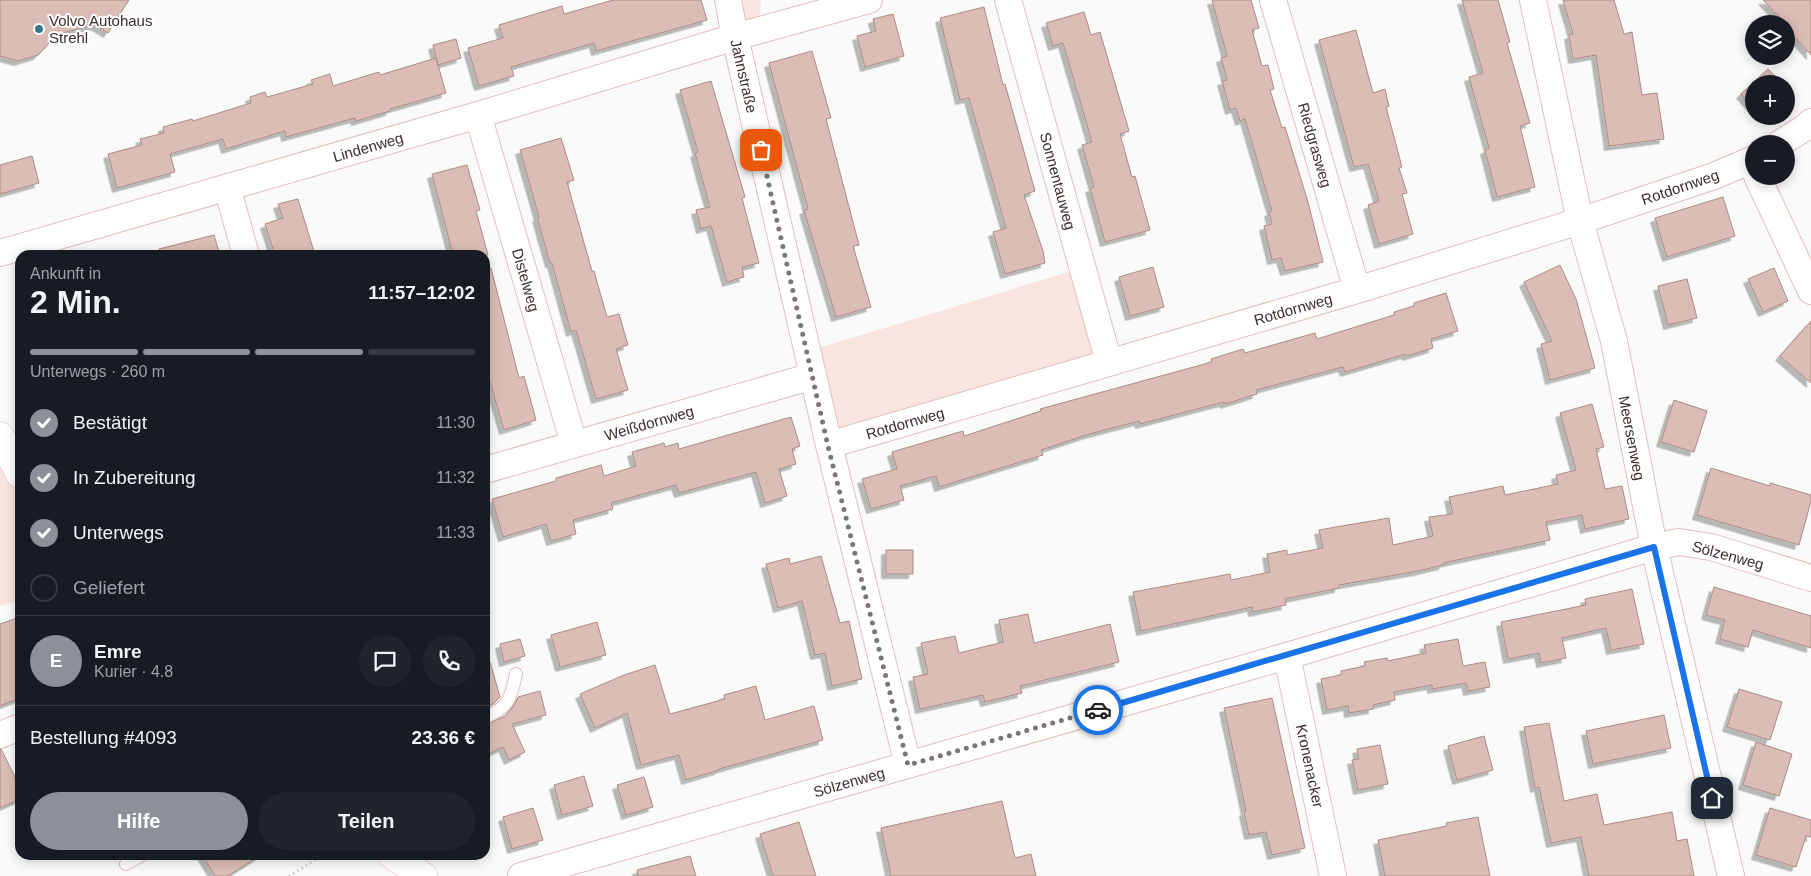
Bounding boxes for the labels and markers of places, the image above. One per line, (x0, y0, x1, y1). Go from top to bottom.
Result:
place label: Volvo Autohaus Strehl (49, 12, 152, 46)
marker: Volvo Autohaus Strehl (33, 23, 45, 35)
pin (740, 129, 782, 171)
pin (1691, 777, 1733, 819)

